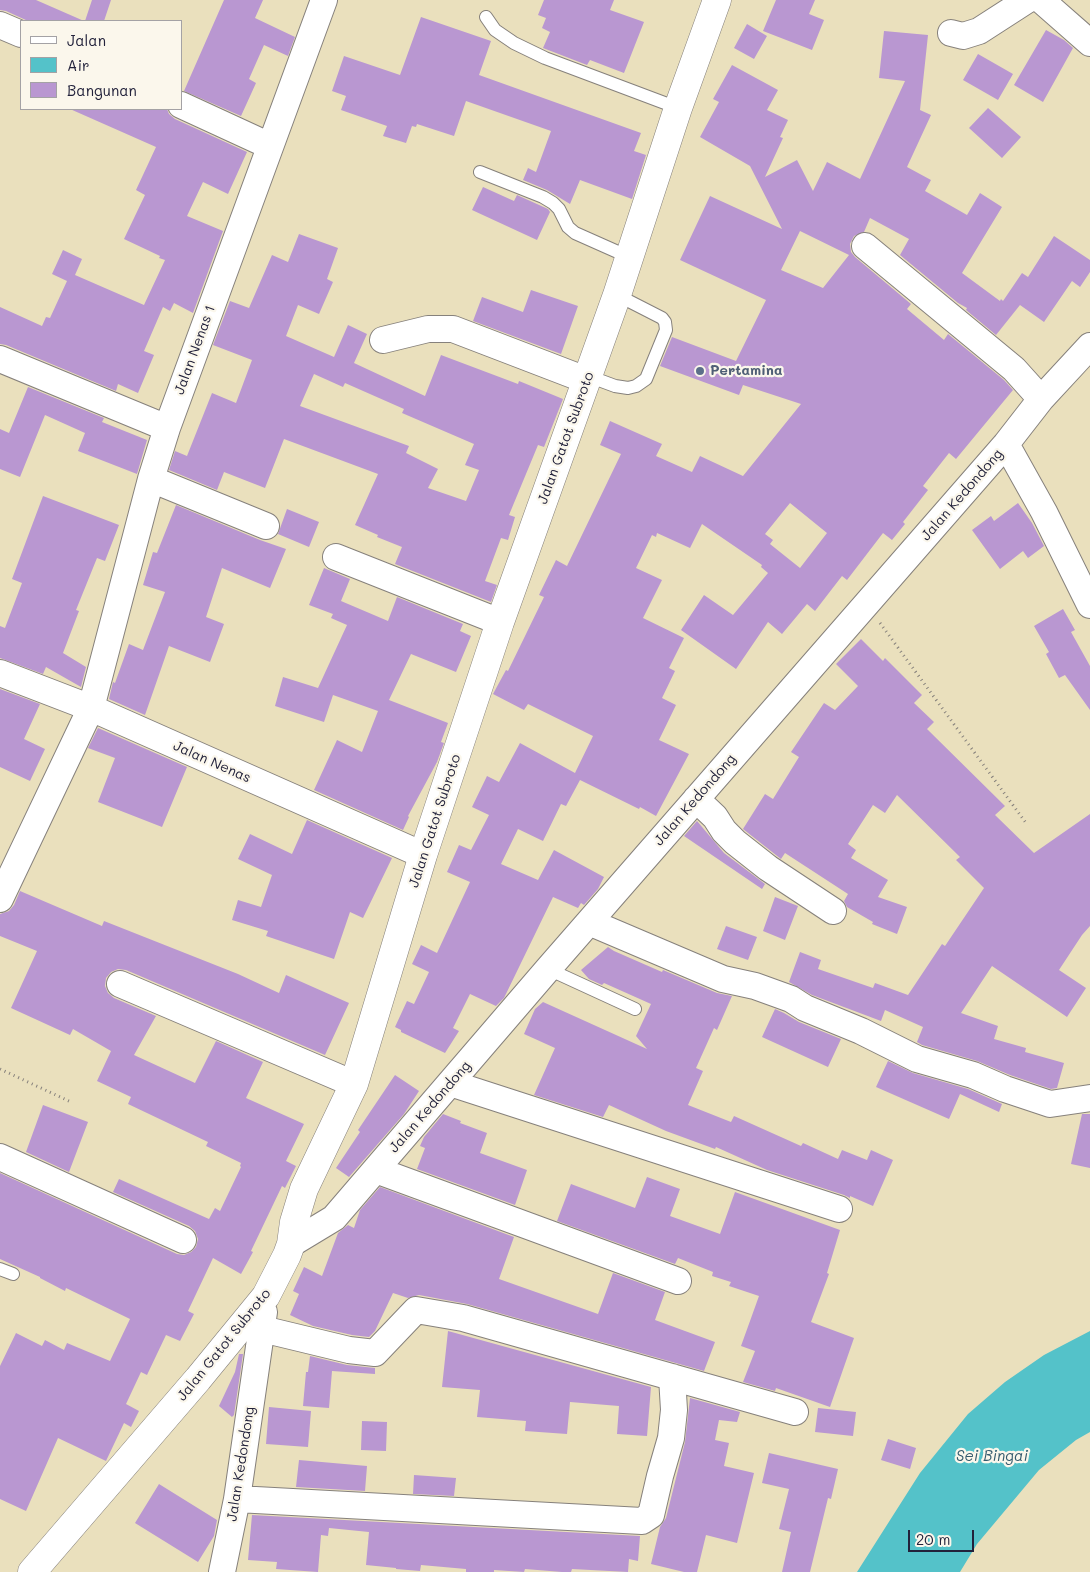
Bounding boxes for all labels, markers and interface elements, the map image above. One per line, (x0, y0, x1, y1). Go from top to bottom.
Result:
legend (20, 20, 182, 110)
text: Jalan (67, 30, 106, 50)
text: Air (67, 55, 90, 75)
text: Bangunan (67, 80, 137, 100)
street label: Jalan Nenas 1 (171, 303, 219, 397)
place label: Pertamina (710, 363, 782, 379)
marker: Pertamina (694, 365, 706, 377)
street label: Jalan Gatot Subroto (534, 370, 598, 506)
street label: Jalan Kedondong (918, 446, 1006, 544)
street label: Jalan Nenas (171, 737, 253, 787)
street label: Jalan Kedondong (651, 751, 739, 849)
street label: Jalan Gatot Subroto (405, 752, 465, 890)
street label: Jalan Kedondong (386, 1058, 474, 1156)
street label: Jalan Gatot Subroto (174, 1286, 274, 1404)
street label: Jalan Kedondong (224, 1405, 258, 1523)
water label: Sei Bingai (956, 1447, 1028, 1465)
scale bar (910, 1520, 976, 1552)
text: 20 m (916, 1529, 950, 1549)

